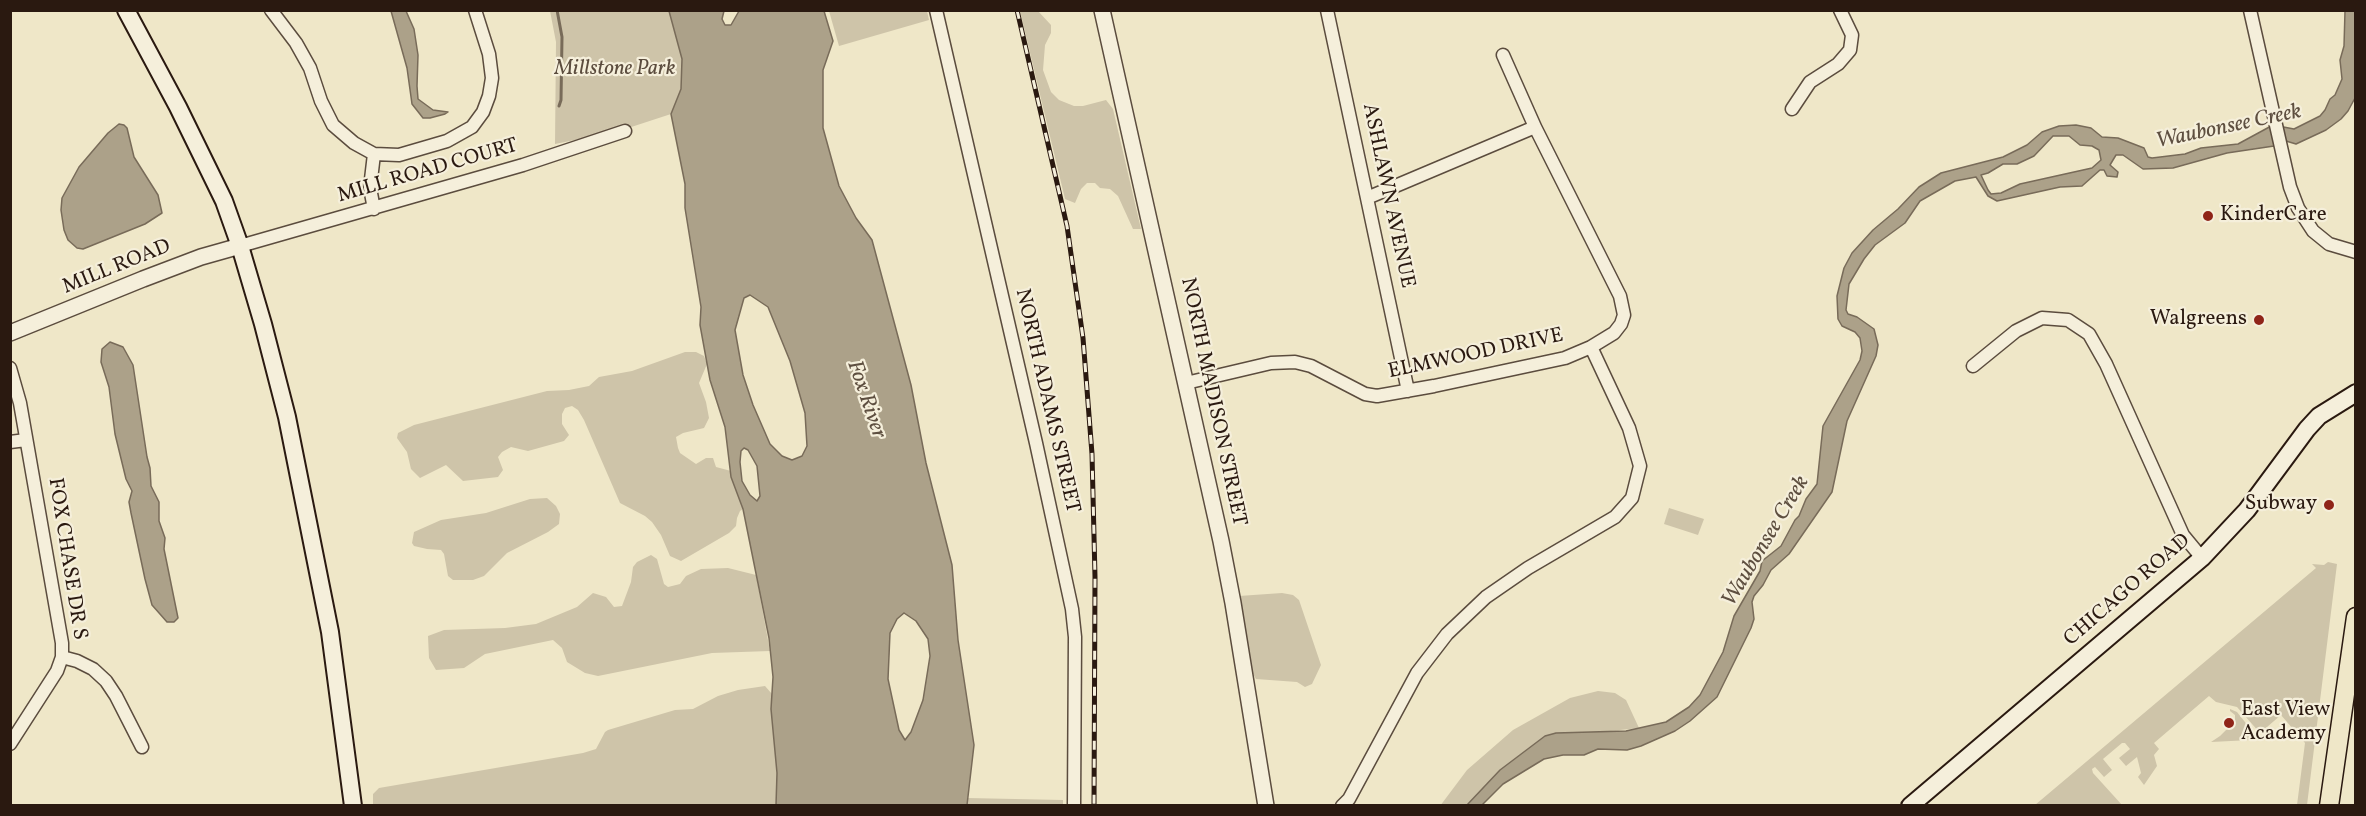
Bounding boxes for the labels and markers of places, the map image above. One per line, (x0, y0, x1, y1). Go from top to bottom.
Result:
place label: KinderCare (2220, 203, 2327, 229)
marker: KinderCare (2201, 209, 2215, 223)
place label: Walgreens (2150, 307, 2247, 333)
marker: Walgreens (2252, 313, 2266, 327)
place label: Subway (2245, 492, 2317, 518)
marker: Subway (2322, 498, 2336, 512)
place label: East View Academy (2241, 698, 2330, 748)
marker: East View Academy (2222, 716, 2236, 730)

